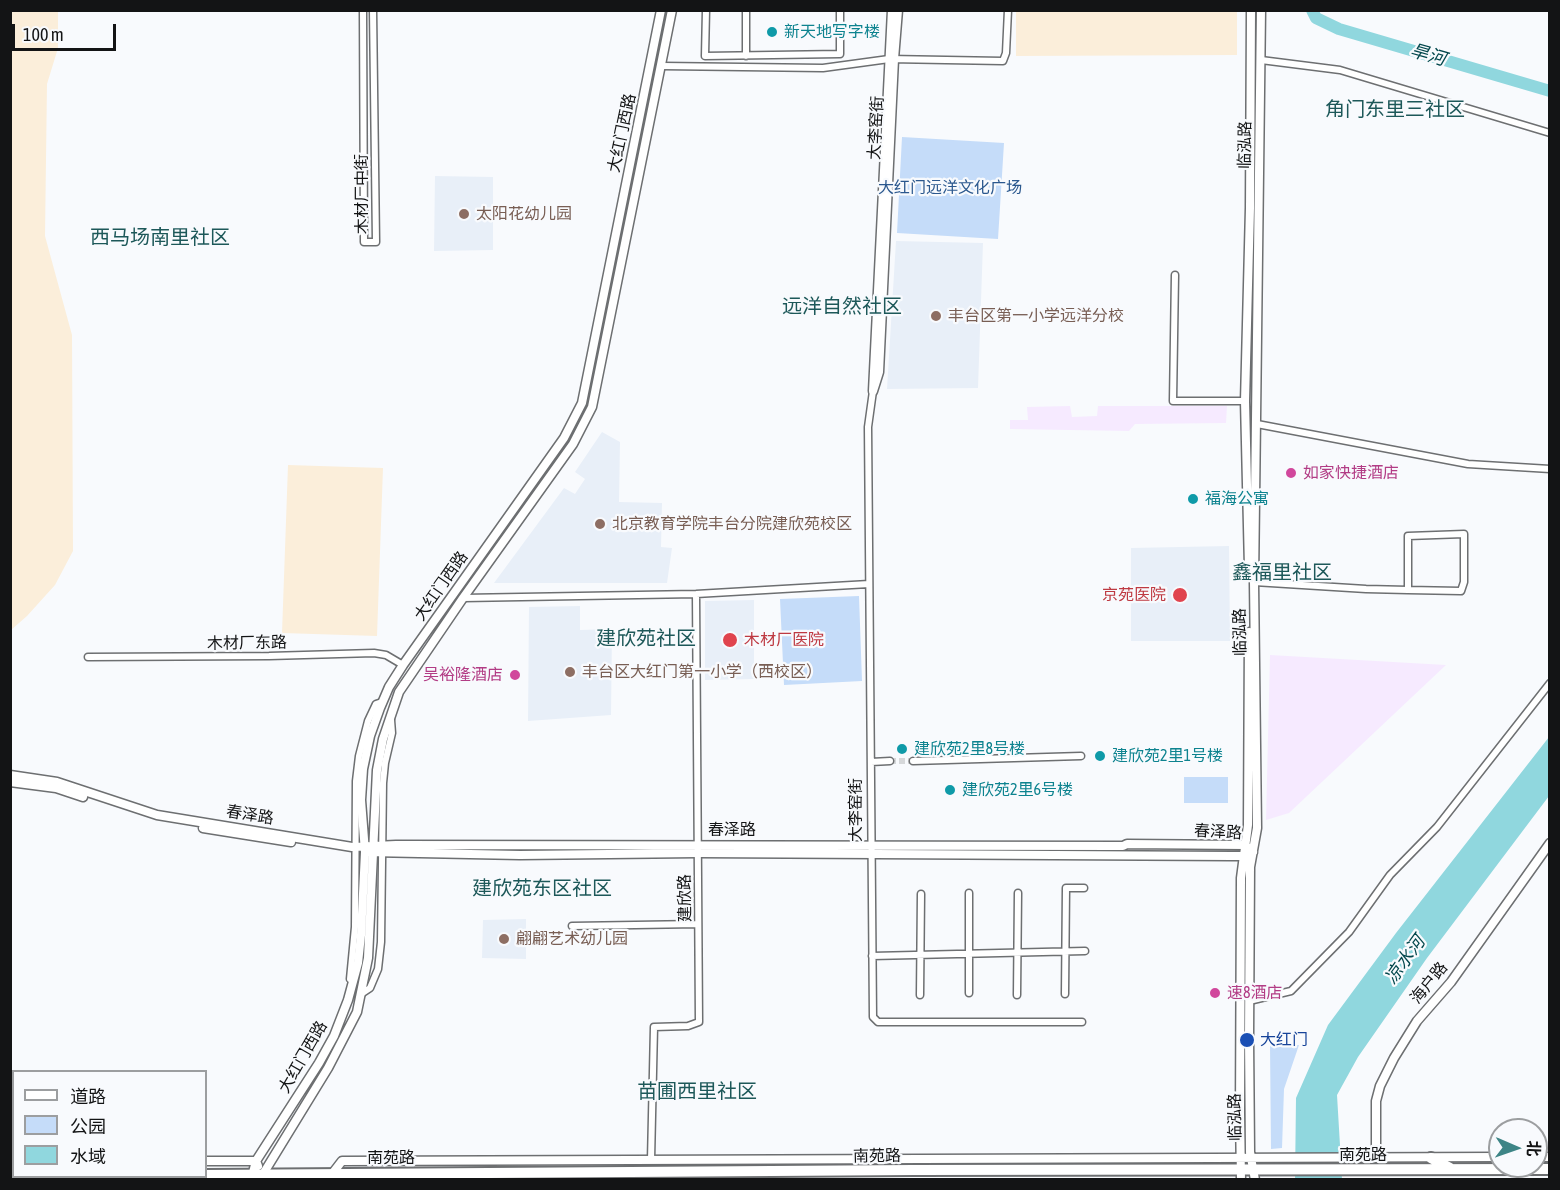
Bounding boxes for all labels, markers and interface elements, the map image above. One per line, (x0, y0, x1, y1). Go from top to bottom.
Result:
scale bar (15, 12, 118, 50)
place label: 新天地写字楼 (784, 22, 880, 42)
text: 100 m (23, 24, 64, 45)
marker: 新天地写字楼 (765, 25, 779, 39)
water label: 旱河 (1408, 40, 1448, 70)
street label: 大红门西路 (604, 92, 640, 174)
street label: 大李窑街 (865, 96, 887, 160)
district label: 角门东里三社区 (1325, 98, 1465, 122)
street label: 临泓路 (1235, 121, 1255, 169)
street label: 木材厂中街 (352, 154, 372, 234)
park label: 大红门远洋文化广场 (878, 178, 1022, 198)
place label: 太阳花幼儿园 (476, 204, 572, 224)
marker: 太阳花幼儿园 (457, 207, 471, 221)
district label: 西马场南里社区 (90, 226, 230, 250)
district label: 远洋自然社区 (782, 295, 902, 319)
place label: 丰台区第一小学远洋分校 (948, 306, 1124, 326)
marker: 丰台区第一小学远洋分校 (929, 309, 943, 323)
place label: 如家快捷酒店 (1303, 463, 1399, 483)
marker: 如家快捷酒店 (1284, 466, 1298, 480)
place label: 福海公寓 (1205, 489, 1269, 509)
marker: 福海公寓 (1186, 492, 1200, 506)
place label: 北京教育学院丰台分院建欣苑校区 (612, 514, 852, 534)
marker: 北京教育学院丰台分院建欣苑校区 (593, 517, 607, 531)
street label: 大红门西路 (410, 548, 472, 624)
district label: 鑫福里社区 (1232, 561, 1332, 585)
place label: 京苑医院 (1102, 585, 1166, 605)
marker: 京苑医院 (1171, 586, 1189, 604)
street label: 临泓路 (1230, 608, 1250, 656)
district label: 建欣苑社区 (596, 627, 696, 651)
place label: 木材厂医院 (744, 630, 824, 650)
marker: 木材厂医院 (721, 631, 739, 649)
street label: 木材厂东路 (207, 633, 287, 653)
place label: 丰台区大红门第一小学（西校区） (582, 662, 822, 682)
place label: 吴裕隆酒店 (423, 665, 503, 685)
marker: 丰台区大红门第一小学（西校区） (563, 665, 577, 679)
marker: 吴裕隆酒店 (508, 668, 522, 682)
place label: 建欣苑2里8号楼 (914, 739, 1025, 759)
marker: 建欣苑2里8号楼 (895, 742, 909, 756)
place label: 建欣苑2里1号楼 (1112, 746, 1223, 766)
marker: 建欣苑2里1号楼 (1093, 749, 1107, 763)
street label: 大李窑街 (846, 778, 866, 842)
place label: 建欣苑2里6号楼 (962, 780, 1073, 800)
marker: 建欣苑2里6号楼 (943, 783, 957, 797)
street label: 春泽路 (225, 802, 275, 828)
street label: 春泽路 (708, 820, 756, 840)
street label: 春泽路 (1194, 821, 1242, 843)
street label: 建欣路 (675, 874, 695, 922)
district label: 建欣苑东区社区 (472, 877, 612, 901)
place label: 翩翩艺术幼儿园 (516, 929, 628, 949)
marker: 翩翩艺术幼儿园 (497, 932, 511, 946)
water label: 凉水河 (1380, 932, 1430, 988)
street label: 海户路 (1406, 958, 1452, 1008)
place label: 速8酒店 (1227, 983, 1283, 1003)
marker: 速8酒店 (1208, 986, 1222, 1000)
street label: 大红门西路 (275, 1018, 331, 1096)
place label: 大红门 (1260, 1030, 1308, 1050)
marker: 大红门 (1238, 1031, 1256, 1049)
legend (12, 1070, 207, 1178)
district label: 苗圃西里社区 (637, 1080, 757, 1104)
text: 道路 (70, 1086, 106, 1107)
street label: 临泓路 (1225, 1093, 1245, 1141)
text: 公园 (70, 1116, 106, 1137)
north arrow (1488, 1118, 1548, 1178)
text: 北 (1525, 1140, 1543, 1157)
street label: 南苑路 (1339, 1145, 1387, 1165)
text: 水域 (70, 1146, 106, 1167)
street label: 南苑路 (853, 1146, 901, 1166)
street label: 南苑路 (367, 1148, 415, 1168)

